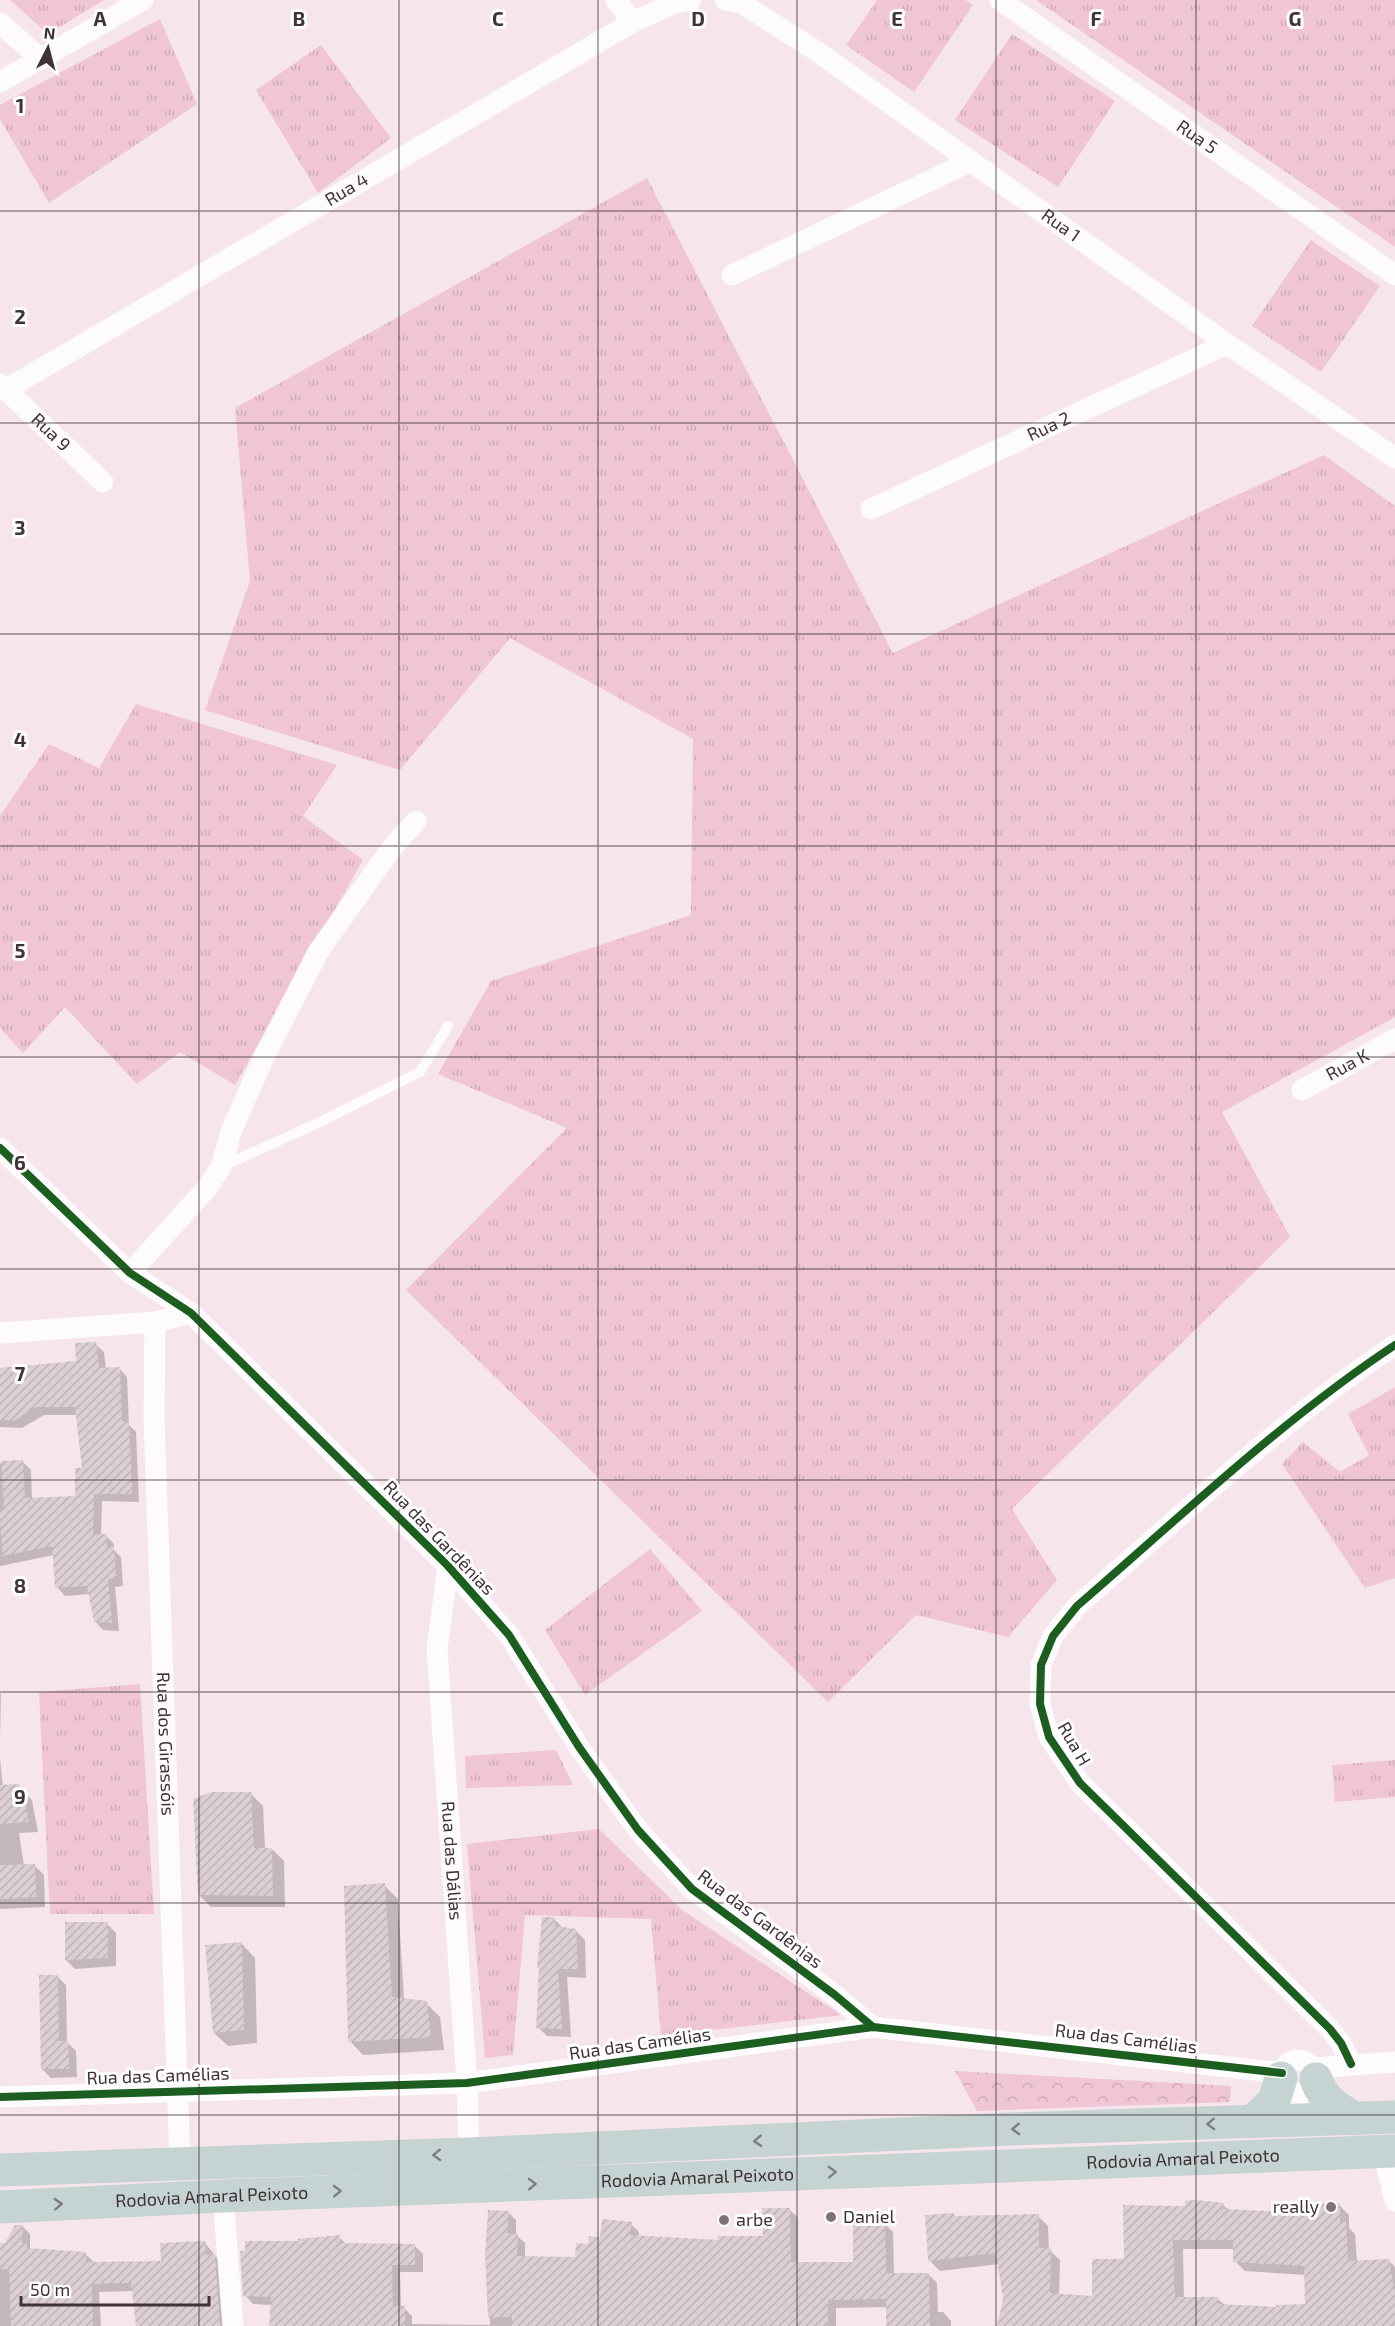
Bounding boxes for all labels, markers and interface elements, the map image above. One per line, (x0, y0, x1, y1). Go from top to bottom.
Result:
text: A (93, 6, 107, 30)
text: B (293, 6, 305, 30)
text: C (492, 6, 504, 30)
text: D (691, 6, 705, 30)
text: E (891, 6, 903, 30)
text: F (1090, 6, 1102, 30)
text: G (1289, 6, 1301, 30)
north arrow (18, 18, 78, 78)
text: N (43, 23, 56, 43)
text: 1 (16, 93, 24, 117)
street label: Rua 5 (1173, 114, 1222, 158)
street label: Rua 4 (321, 168, 372, 210)
street label: Rua 1 (1038, 203, 1085, 246)
text: 2 (14, 304, 26, 328)
street label: Rua 2 (1023, 406, 1074, 445)
street label: Rua 9 (27, 408, 76, 455)
text: 3 (14, 515, 26, 539)
text: 4 (14, 727, 27, 751)
text: 5 (14, 938, 26, 962)
street label: Rua K (1322, 1043, 1373, 1085)
text: 6 (14, 1150, 26, 1174)
text: 7 (15, 1361, 26, 1385)
street label: Rua das Gardênias (379, 1475, 500, 1599)
text: 8 (14, 1573, 26, 1597)
street label: Rua dos Girassóis (153, 1671, 180, 1816)
street label: Rua H (1054, 1718, 1096, 1769)
text: 9 (14, 1784, 26, 1808)
street label: Rua das Dálias (438, 1800, 468, 1921)
street label: Rua das Gardênias (694, 1864, 827, 1972)
street label: Rua das Camélias (1054, 2018, 1198, 2058)
street label: Rua das Camélias (568, 2022, 712, 2064)
street label: Rua das Camélias (86, 2062, 230, 2088)
one-way arrow (1206, 2117, 1215, 2130)
one-way arrow (1011, 2123, 1020, 2135)
one-way arrow (753, 2134, 762, 2147)
street label: Rodovia Amaral Peixoto (1086, 2143, 1280, 2173)
one-way arrow (433, 2149, 442, 2161)
street label: Rodovia Amaral Peixoto (600, 2162, 794, 2191)
one-way arrow (827, 2166, 836, 2179)
one-way arrow (528, 2178, 537, 2190)
street label: Rodovia Amaral Peixoto (115, 2181, 309, 2211)
one-way arrow (333, 2185, 342, 2198)
place label: really (1273, 2195, 1319, 2217)
one-way arrow (54, 2197, 63, 2210)
marker: really (1324, 2200, 1338, 2214)
place label: Daniel (843, 2205, 895, 2227)
place label: arbe (736, 2208, 773, 2230)
marker: Daniel (824, 2210, 838, 2224)
marker: arbe (717, 2213, 731, 2227)
scale bar (21, 2269, 208, 2307)
text: 50 m (30, 2278, 70, 2300)

